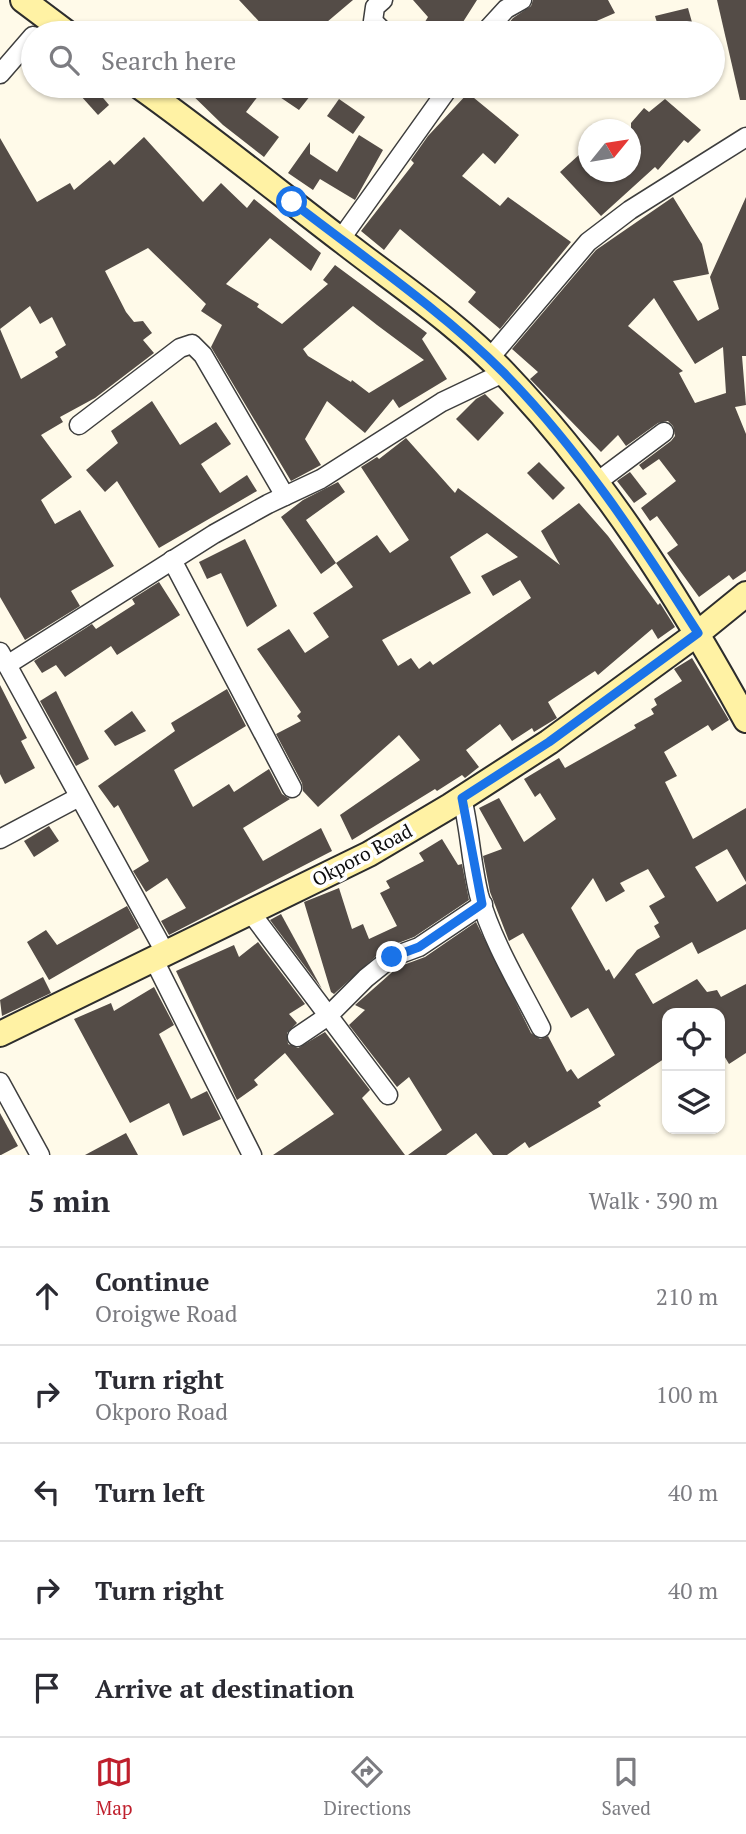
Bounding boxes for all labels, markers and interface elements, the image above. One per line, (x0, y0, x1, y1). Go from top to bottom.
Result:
search box (21, 21, 725, 98)
icon: search (45, 41, 83, 79)
text: Search here (101, 43, 236, 77)
north arrow (578, 119, 641, 182)
route start (276, 186, 307, 217)
street label: Okporo Road (307, 818, 417, 891)
route end (376, 941, 407, 972)
map controls (662, 1008, 725, 1134)
button: locate (662, 1008, 725, 1071)
button: layers (662, 1071, 725, 1134)
text: 5 min (28, 1181, 110, 1221)
text: Walk · 390 m (589, 1185, 718, 1216)
text: Continue (95, 1264, 209, 1298)
icon: ahead (28, 1277, 66, 1315)
text: 210 m (656, 1281, 718, 1312)
text: Oroigwe Road (95, 1298, 238, 1329)
text: Turn right (95, 1362, 224, 1396)
icon: right (28, 1375, 66, 1413)
text: 100 m (656, 1379, 718, 1410)
text: Okporo Road (95, 1396, 228, 1427)
icon: left (28, 1473, 66, 1511)
text: Turn left (95, 1475, 205, 1509)
text: 40 m (668, 1477, 718, 1508)
icon: right (28, 1571, 66, 1609)
text: Turn right (95, 1573, 224, 1607)
text: 40 m (668, 1575, 718, 1606)
icon: arrive (28, 1669, 66, 1707)
text: Arrive at destination (95, 1671, 354, 1705)
tab: Map (95, 1753, 133, 1820)
tab: Directions (324, 1753, 411, 1820)
tab: Saved (602, 1753, 651, 1820)

